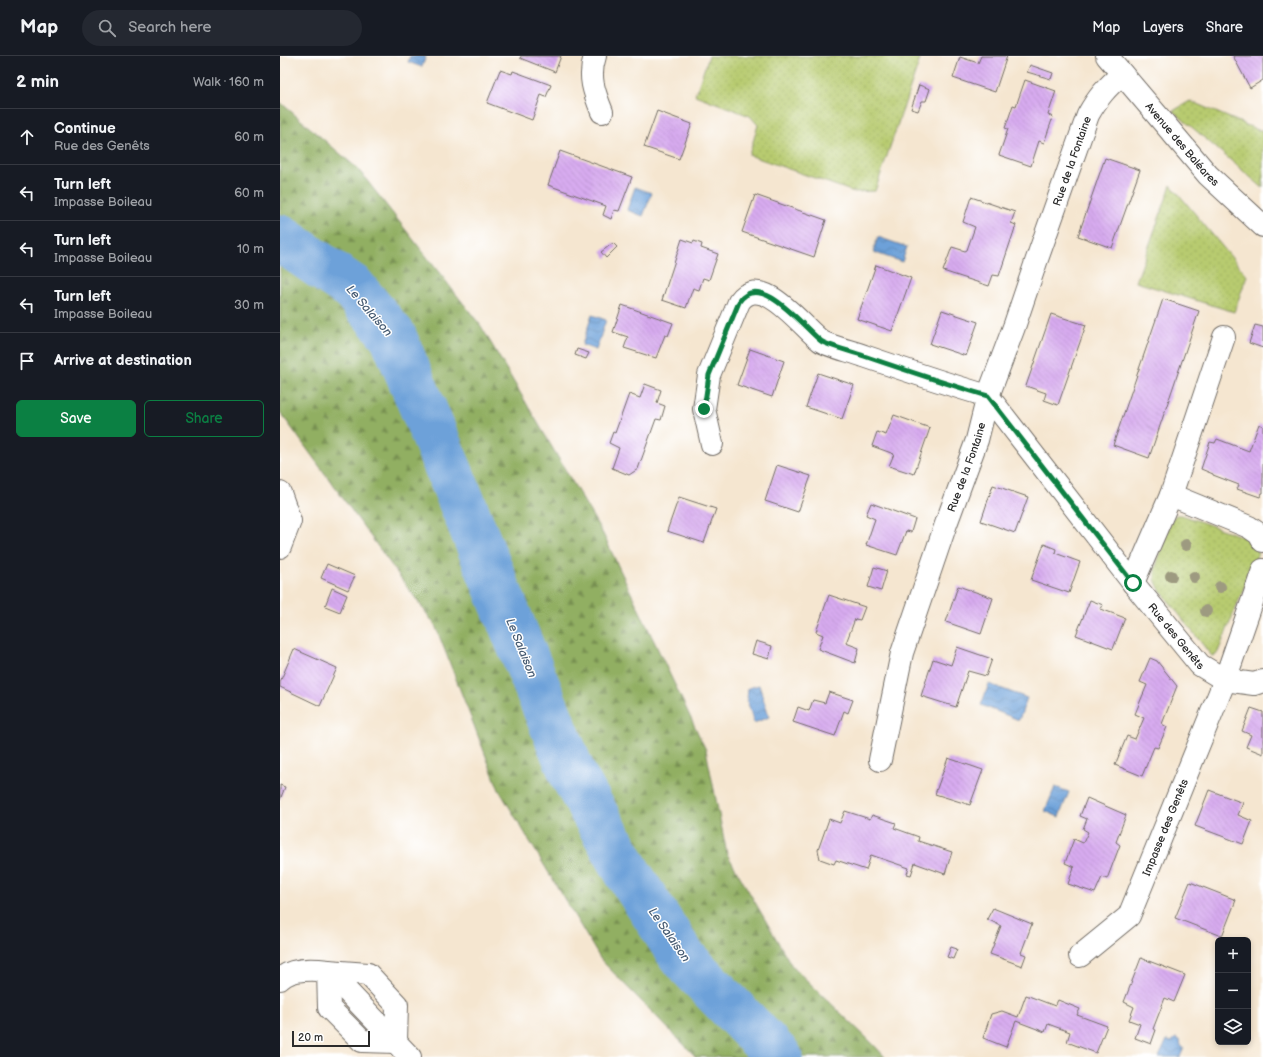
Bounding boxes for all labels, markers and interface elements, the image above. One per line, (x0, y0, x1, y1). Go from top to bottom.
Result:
search box (82, 10, 362, 46)
text: Map (20, 16, 58, 39)
icon: search (96, 17, 118, 39)
text: Search here (128, 18, 211, 37)
text: Map (1092, 19, 1120, 36)
text: Layers (1142, 19, 1184, 36)
text: Share (1206, 19, 1243, 36)
text: 2 min (16, 72, 59, 92)
text: Walk · 160 m (193, 74, 264, 90)
street label: Avenue des Baléares (1143, 100, 1222, 189)
street label: Rue de la Fontaine (1050, 114, 1094, 208)
text: Continue (54, 119, 116, 138)
icon: ahead (16, 126, 38, 148)
text: 60 m (234, 129, 264, 145)
text: Rue des Genêts (54, 138, 150, 154)
text: Turn left (54, 175, 111, 194)
icon: left (16, 182, 38, 204)
text: 60 m (234, 185, 264, 201)
text: Impasse Boileau (54, 194, 152, 210)
text: Turn left (54, 231, 111, 250)
icon: left (16, 238, 38, 260)
text: 10 m (237, 241, 264, 257)
text: Impasse Boileau (54, 250, 152, 266)
water label: Le Salaison (343, 282, 395, 340)
text: Turn left (54, 287, 111, 306)
icon: left (16, 294, 38, 316)
text: 30 m (234, 297, 264, 313)
text: Impasse Boileau (54, 306, 152, 322)
icon: arrive (16, 350, 38, 372)
text: Arrive at destination (54, 351, 192, 370)
button: Save (16, 400, 136, 437)
button: Share (144, 400, 264, 437)
route end (695, 400, 713, 418)
street label: Rue de la Fontaine (945, 420, 988, 514)
route start (1124, 574, 1142, 592)
street label: Rue des Genêts (1146, 600, 1206, 672)
water label: Le Salaison (502, 616, 540, 680)
street label: Impasse des Genêts (1140, 777, 1191, 878)
water label: Le Salaison (645, 905, 693, 965)
map controls (1215, 937, 1251, 1045)
button: + (1215, 937, 1251, 973)
button: − (1215, 973, 1251, 1009)
button: layers (1215, 1009, 1251, 1045)
scale bar (292, 1029, 370, 1048)
text: 20 m (298, 1031, 323, 1044)

